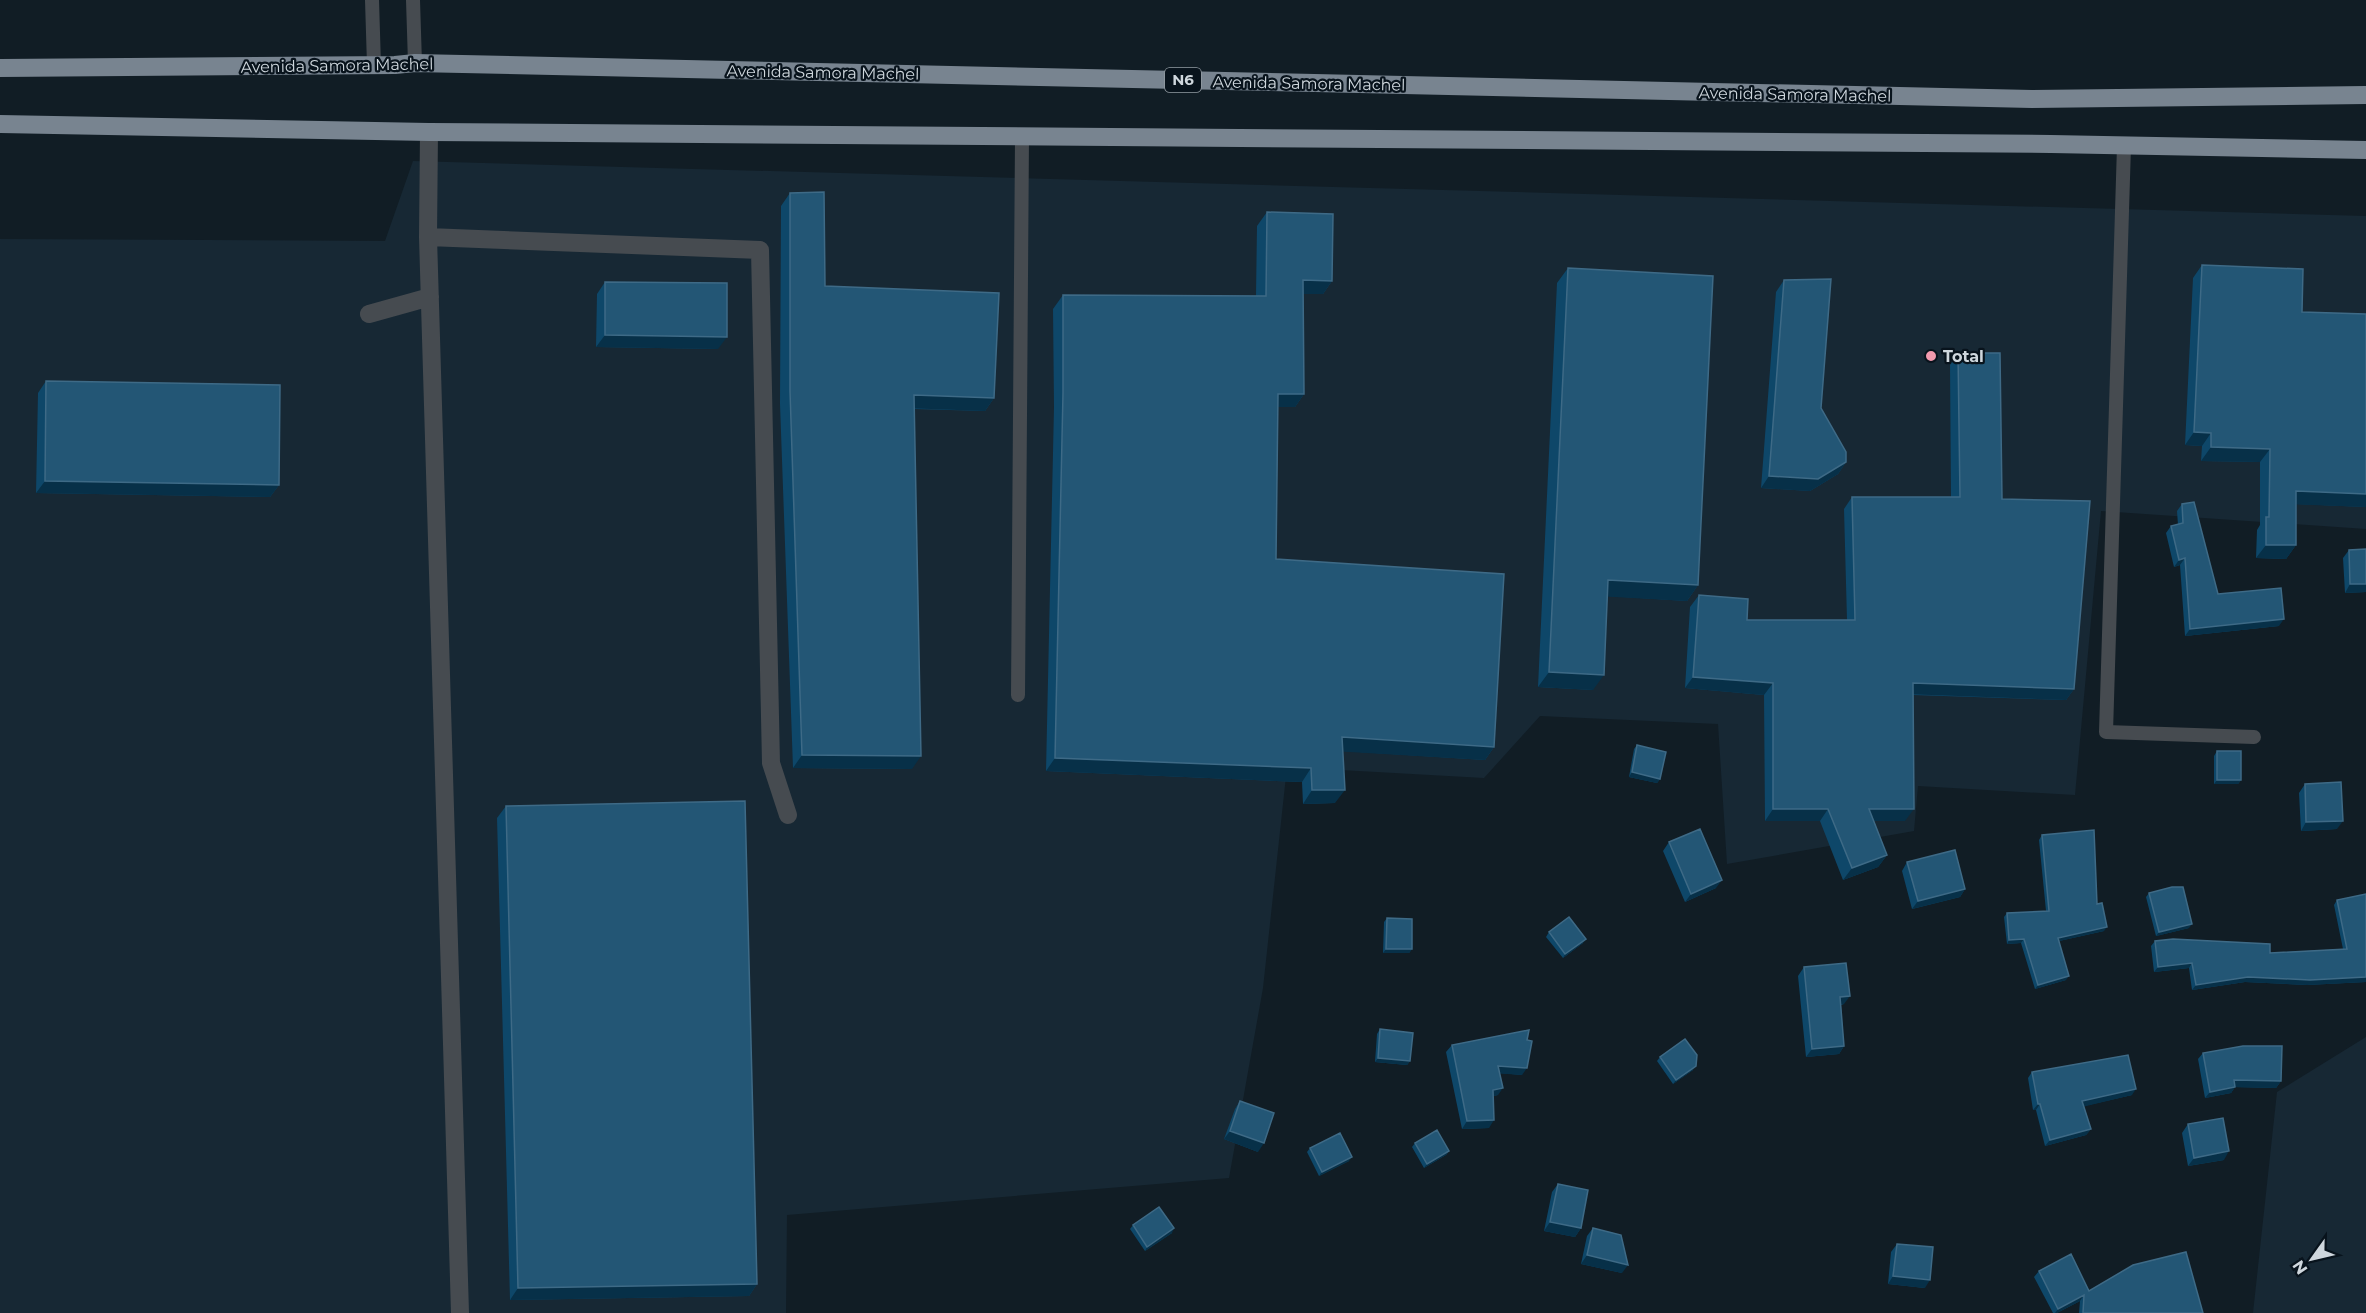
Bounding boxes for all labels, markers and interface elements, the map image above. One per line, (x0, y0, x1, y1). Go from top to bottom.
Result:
street label: Avenida Samora Machel (240, 54, 434, 77)
street label: Avenida Samora Machel (726, 61, 920, 84)
road number: N6 (1165, 68, 1201, 92)
street label: Avenida Samora Machel (1212, 72, 1406, 95)
street label: Avenida Samora Machel (1698, 83, 1892, 106)
place label: Total (1943, 347, 1984, 366)
marker: Total (1924, 349, 1938, 363)
north arrow (2282, 1229, 2342, 1289)
text: N (2288, 1256, 2311, 1278)

